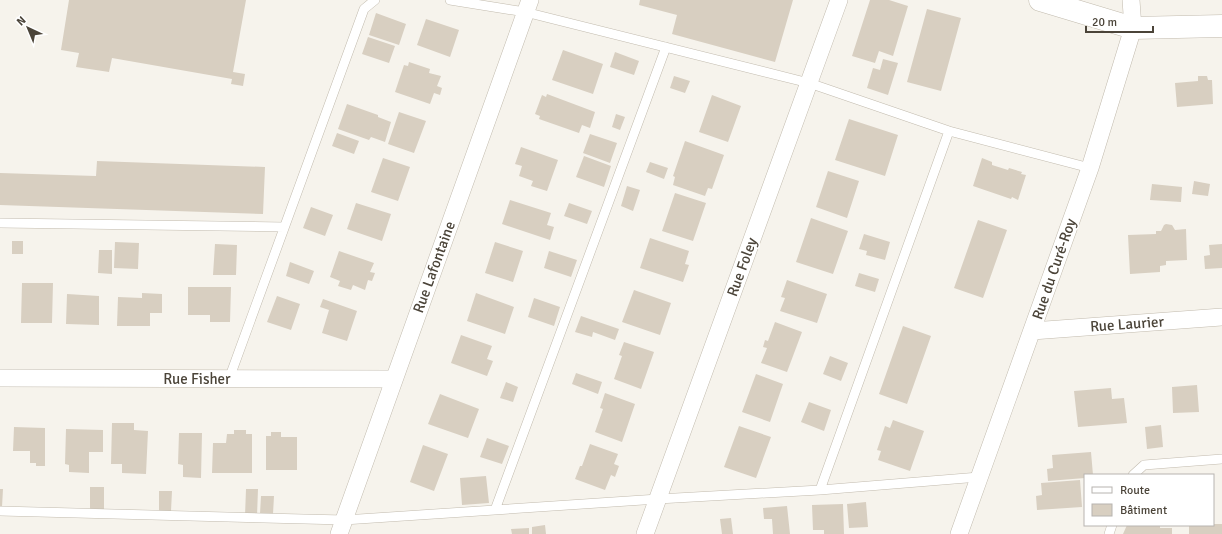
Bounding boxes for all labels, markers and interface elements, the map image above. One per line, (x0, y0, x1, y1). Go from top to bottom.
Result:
north arrow (8, 8, 48, 48)
scale bar (1086, 8, 1153, 34)
text: N (14, 14, 29, 29)
text: 20 m (1092, 15, 1117, 30)
street label: Rue du Curé-Roy (1028, 216, 1080, 322)
street label: Rue Lafontaine (409, 219, 459, 315)
street label: Rue Foley (723, 235, 761, 299)
street label: Rue Laurier (1089, 312, 1165, 336)
street label: Rue Fisher (163, 370, 231, 388)
legend (1084, 474, 1214, 526)
text: Route (1120, 483, 1150, 498)
text: Bâtiment (1120, 503, 1167, 518)

